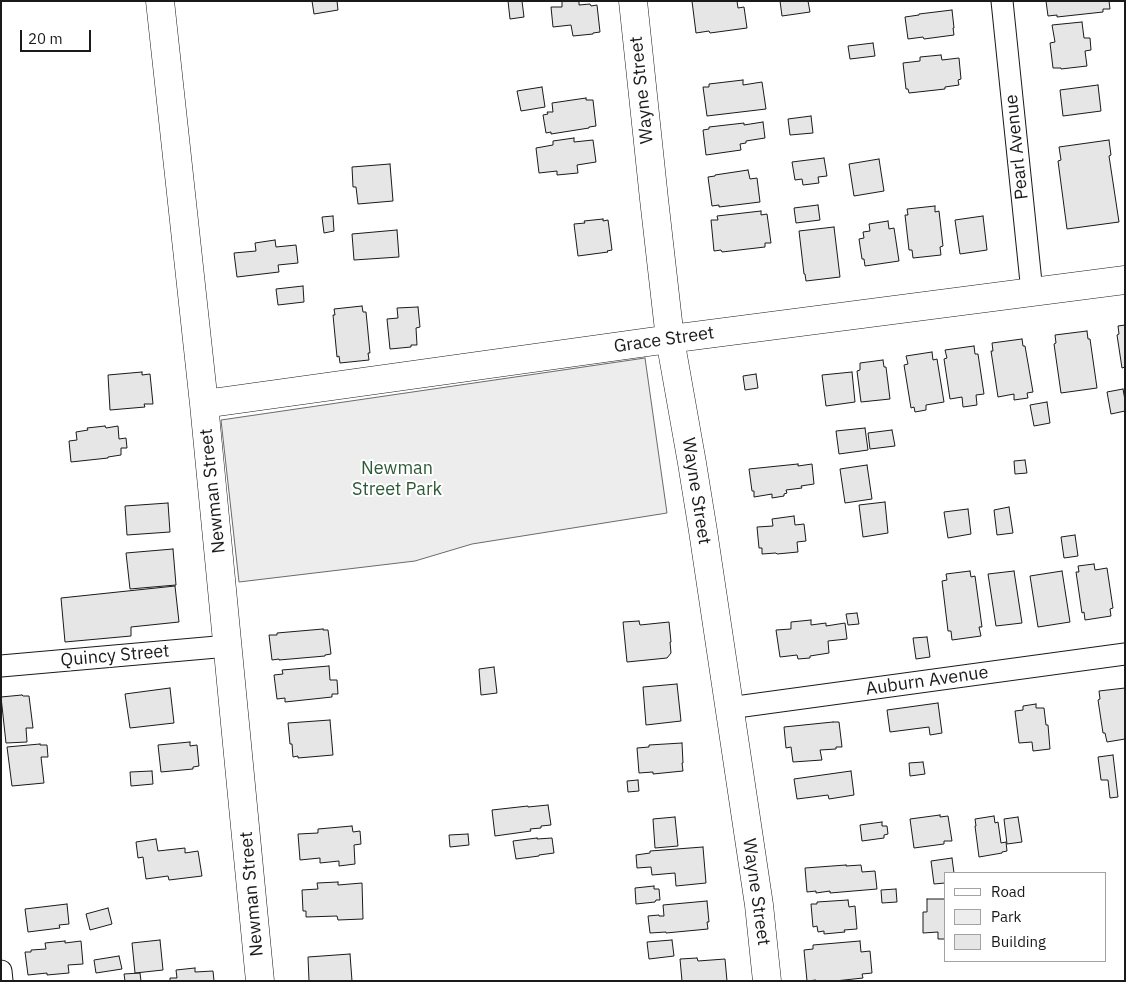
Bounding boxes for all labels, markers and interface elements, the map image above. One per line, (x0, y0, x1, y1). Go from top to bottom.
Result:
scale bar (22, 20, 94, 52)
text: 20 m (28, 29, 63, 48)
street label: Wayne Street (626, 35, 658, 145)
street label: Pearl Avenue (1001, 93, 1033, 201)
street label: Grace Street (612, 322, 716, 358)
street label: Newman Street (196, 427, 230, 555)
street label: Wayne Street (677, 436, 715, 546)
park label: Newman Street Park (352, 458, 442, 500)
street label: Quincy Street (60, 640, 170, 672)
street label: Auburn Avenue (864, 662, 990, 700)
street label: Newman Street (236, 831, 268, 957)
street label: Wayne Street (738, 837, 774, 947)
legend (944, 872, 1106, 962)
text: Road (991, 882, 1026, 901)
text: Park (991, 907, 1021, 926)
text: Building (991, 932, 1046, 951)

